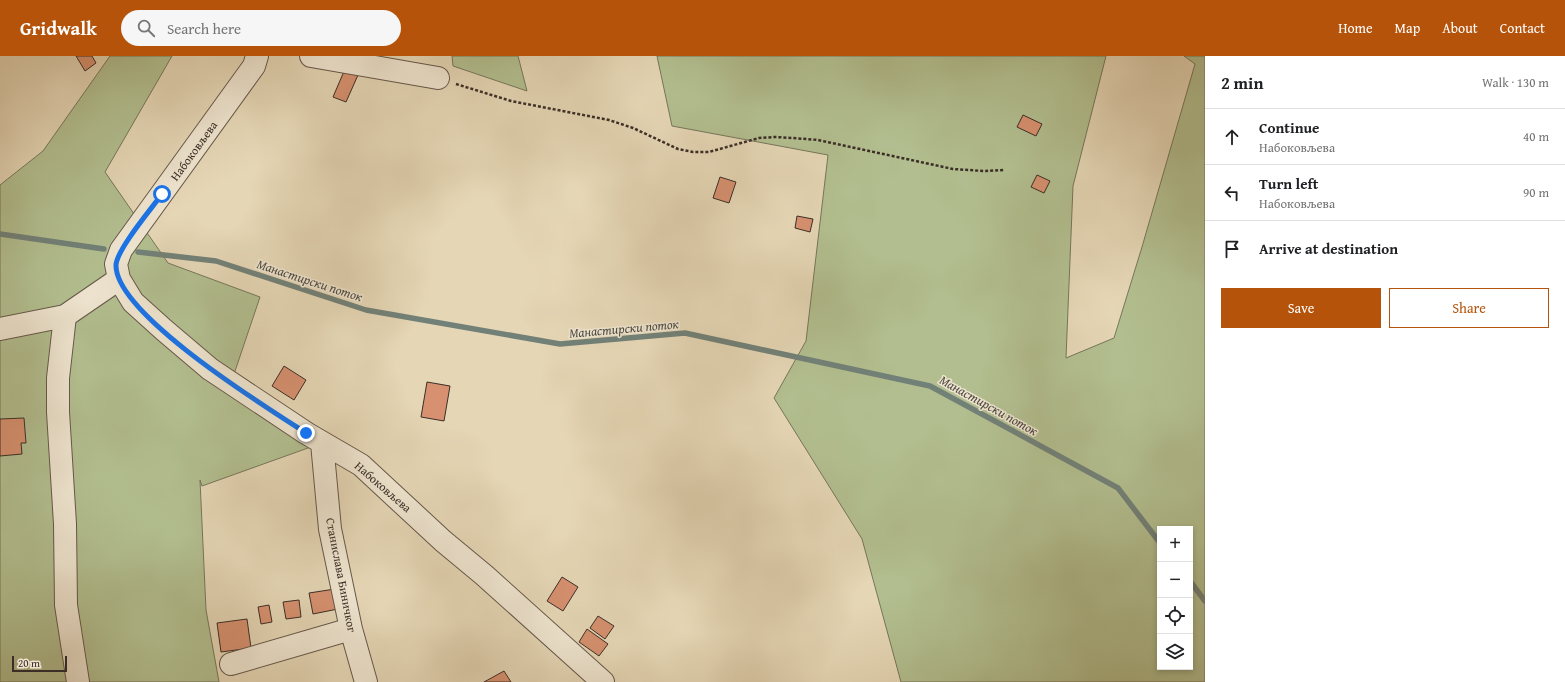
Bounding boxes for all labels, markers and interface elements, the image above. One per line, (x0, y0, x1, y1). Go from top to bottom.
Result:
search box (121, 10, 401, 46)
text: Gridwalk (20, 14, 97, 42)
icon: search (135, 17, 157, 39)
text: Search here (167, 18, 241, 39)
text: Home (1338, 18, 1373, 38)
text: Map (1395, 18, 1420, 38)
text: About (1442, 18, 1478, 38)
text: Contact (1500, 18, 1545, 38)
text: 2 min (1221, 70, 1263, 95)
text: Walk · 130 m (1482, 73, 1549, 92)
street label: Набоковљева (166, 117, 221, 184)
text: Continue (1259, 117, 1320, 138)
icon: ahead (1221, 126, 1243, 148)
text: 40 m (1523, 127, 1549, 146)
text: Набоковљева (1259, 138, 1335, 157)
text: Turn left (1259, 173, 1318, 194)
icon: left (1221, 182, 1243, 204)
text: 90 m (1523, 183, 1549, 202)
route start (153, 185, 171, 203)
text: Набоковљева (1259, 194, 1335, 213)
icon: arrive (1221, 238, 1243, 260)
text: Arrive at destination (1259, 238, 1398, 259)
water label: Манастирски поток (255, 254, 366, 307)
button: Save (1221, 288, 1381, 328)
button: Share (1389, 288, 1549, 328)
water label: Манастирски поток (568, 314, 680, 343)
water label: Манастирски поток (936, 370, 1042, 441)
route end (297, 424, 315, 442)
street label: Набоковљева (351, 457, 416, 516)
street label: Станислава Биничког (322, 516, 361, 633)
map controls (1157, 526, 1193, 670)
button: + (1157, 526, 1193, 562)
button: − (1157, 562, 1193, 598)
button: locate (1157, 598, 1193, 634)
button: layers (1157, 634, 1193, 670)
scale bar (12, 654, 67, 673)
text: 20 m (18, 655, 40, 671)

